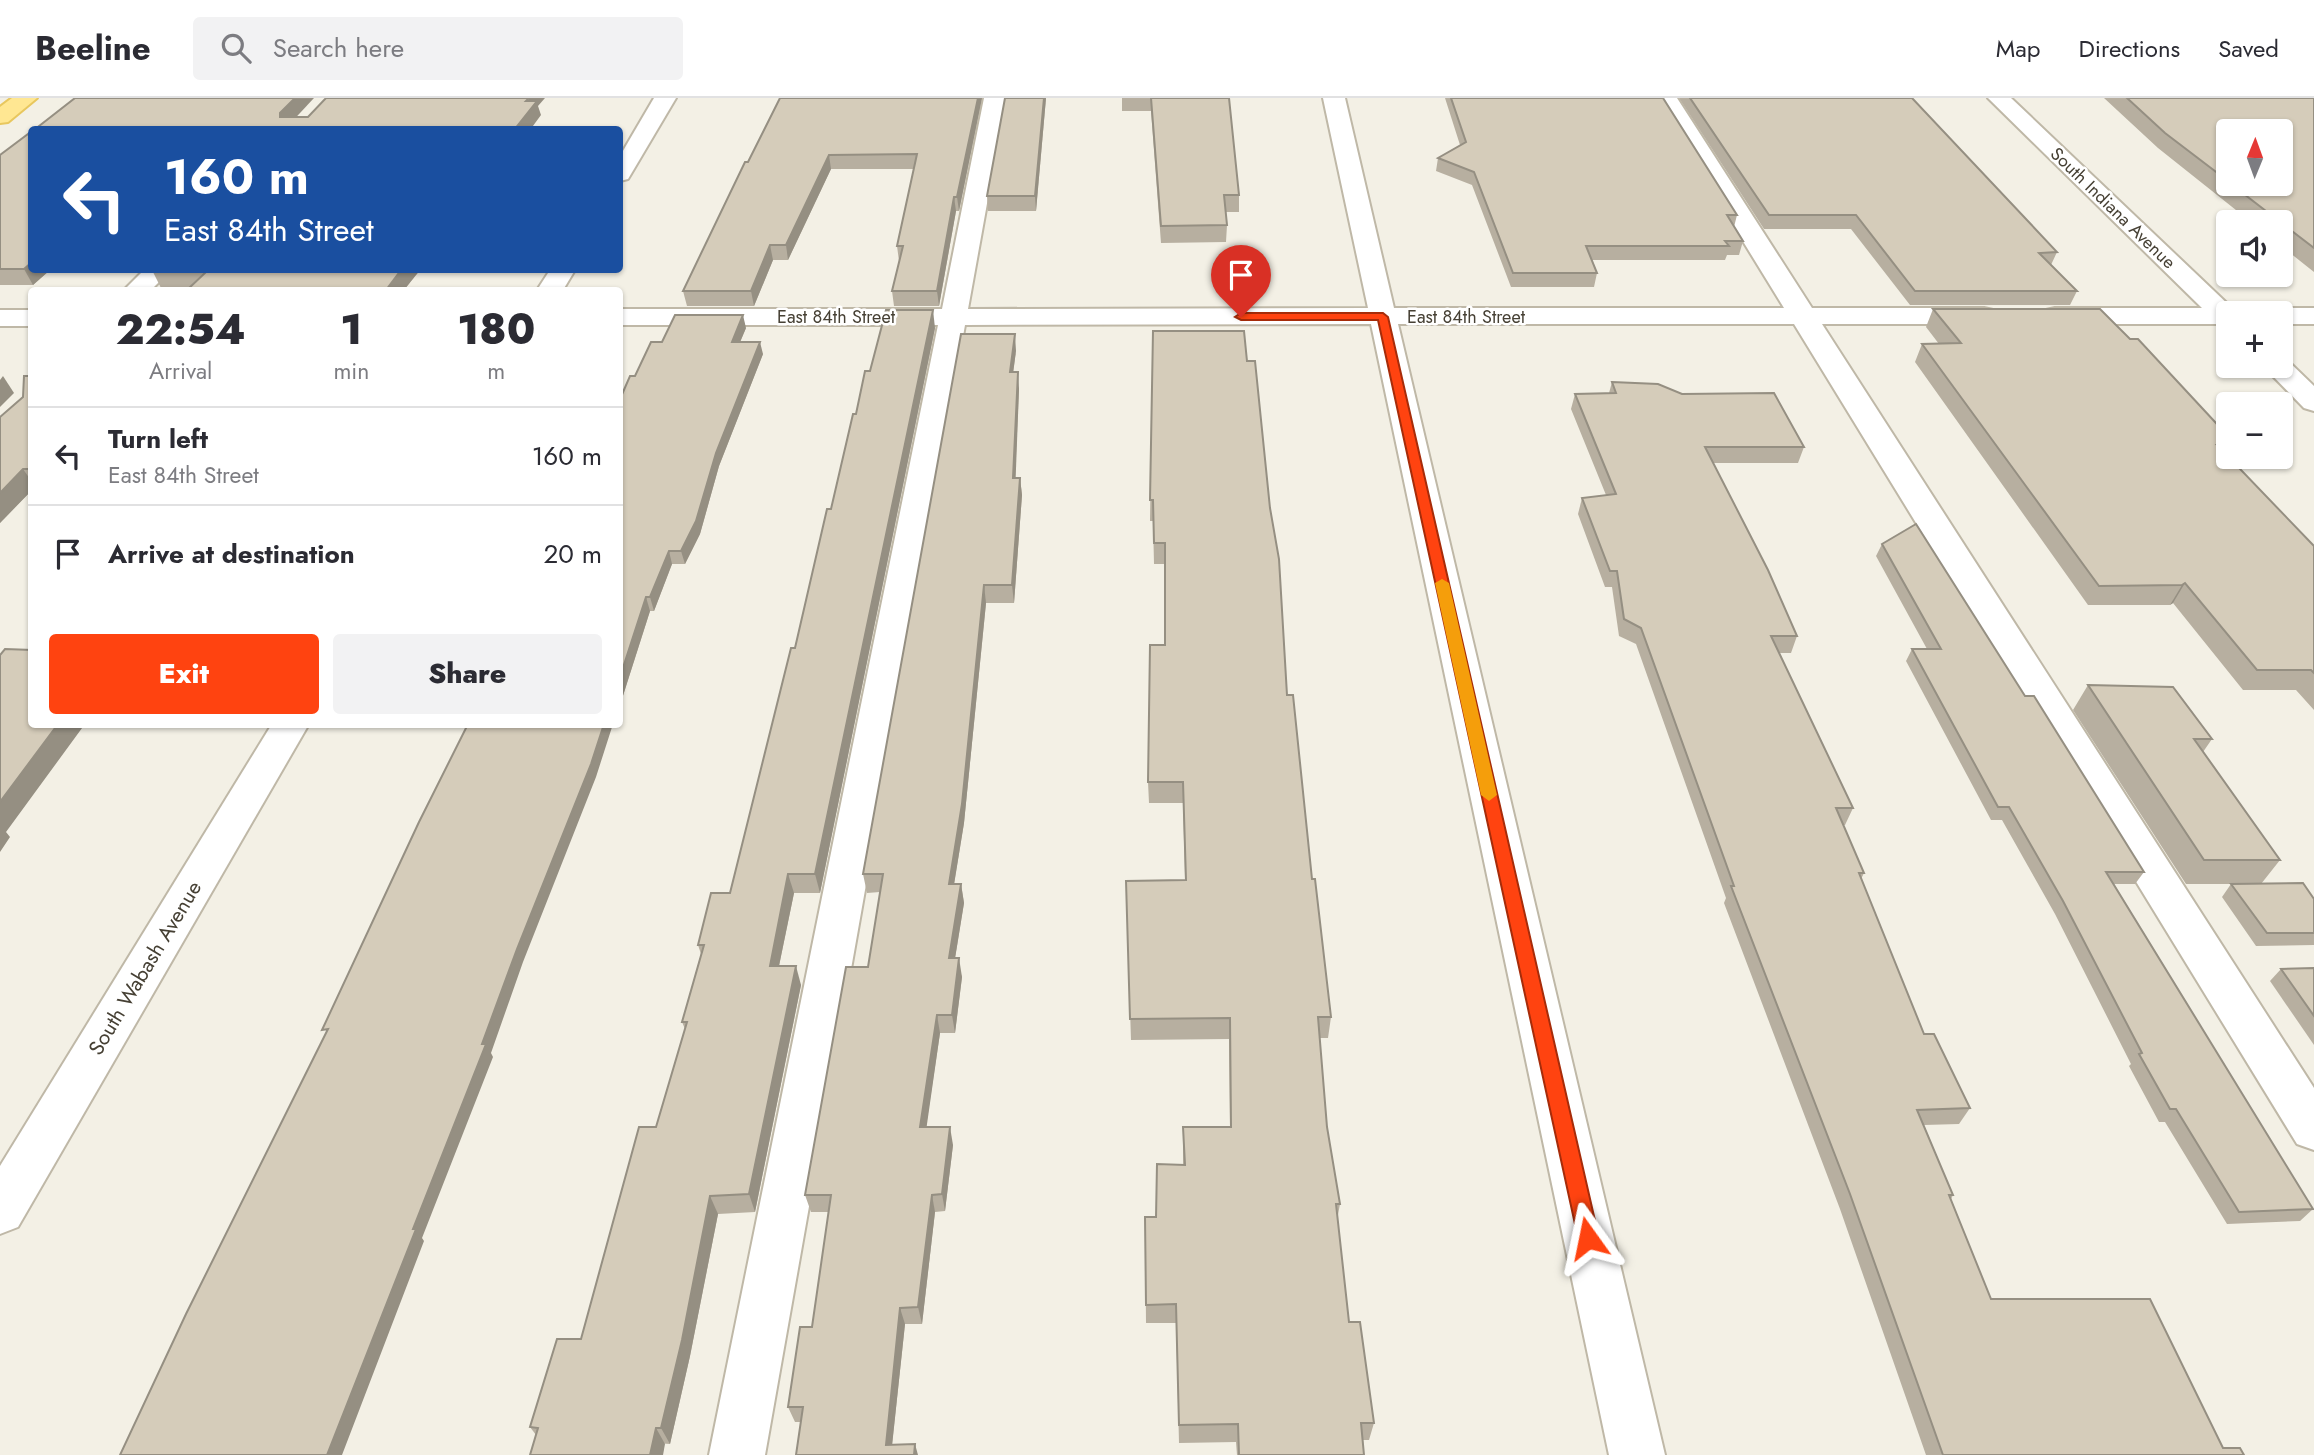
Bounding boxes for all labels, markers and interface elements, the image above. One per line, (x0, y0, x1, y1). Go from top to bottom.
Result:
search box (193, 17, 683, 80)
text: Beeline (35, 25, 151, 72)
icon: search (217, 29, 255, 67)
text: Search here (273, 29, 404, 67)
text: Map (1996, 31, 2041, 66)
text: Directions (2079, 31, 2180, 66)
text: Saved (2218, 31, 2279, 66)
north arrow (2216, 119, 2292, 196)
map controls (2216, 119, 2293, 469)
street label: South Indiana Avenue (2044, 141, 2182, 275)
text: 160 m (164, 142, 309, 212)
icon: left (49, 154, 140, 245)
text: East 84th Street (164, 207, 374, 253)
button: sound (2216, 210, 2293, 287)
pin (1211, 245, 1271, 317)
icon: arrive (1222, 256, 1260, 294)
text: 22:54 (116, 299, 246, 360)
text: 1 (340, 299, 362, 360)
text: 180 (457, 299, 535, 360)
button: + (2216, 301, 2293, 378)
street label: East 84th Street (777, 304, 896, 330)
street label: East 84th Street (1407, 304, 1526, 330)
text: Arrival (149, 354, 212, 388)
text: min (333, 354, 369, 388)
text: m (487, 354, 505, 388)
button: − (2216, 392, 2293, 469)
text: Turn left (108, 420, 208, 458)
icon: left (49, 437, 87, 475)
text: 160 m (532, 437, 602, 475)
text: East 84th Street (108, 458, 259, 492)
icon: arrive (49, 535, 87, 573)
text: Arrive at destination (108, 535, 355, 573)
text: 20 m (544, 535, 602, 573)
button: Exit (49, 634, 319, 714)
button: Share (333, 634, 602, 714)
street label: South Wabash Avenue (81, 875, 209, 1061)
position arrow (1551, 1201, 1625, 1275)

